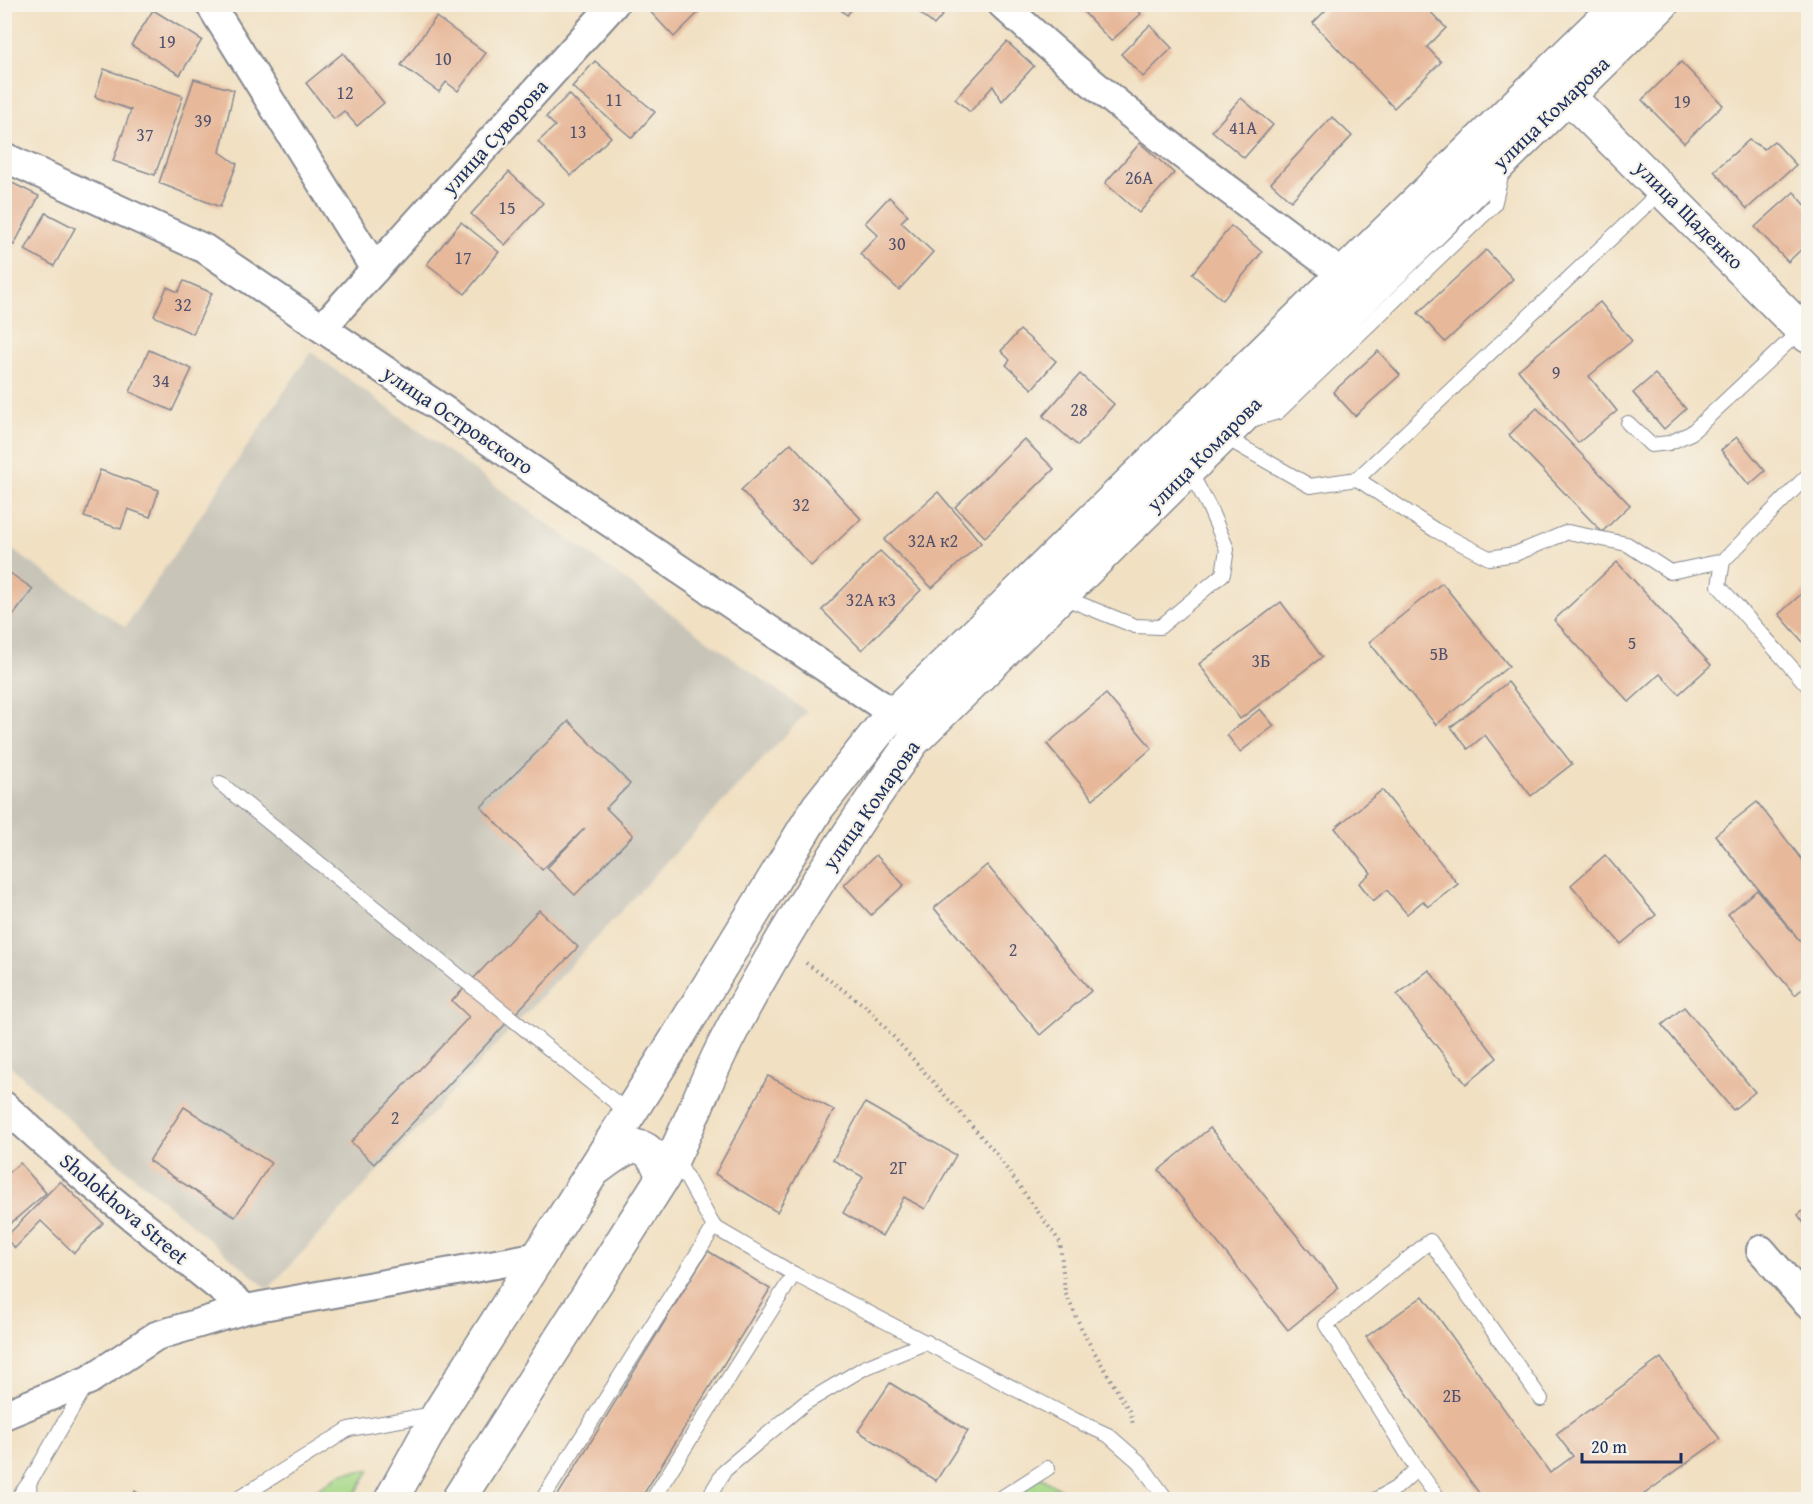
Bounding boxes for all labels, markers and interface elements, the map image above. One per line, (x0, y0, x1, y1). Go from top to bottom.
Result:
house number: 19 (158, 28, 176, 55)
house number: 10 (434, 45, 452, 72)
street label: улица Комарова (1484, 49, 1616, 177)
street label: улица Суворова (433, 72, 555, 202)
house number: 12 (336, 79, 354, 106)
house number: 11 (605, 86, 623, 113)
house number: 19 (1673, 88, 1691, 115)
house number: 39 (194, 107, 212, 134)
house number: 41А (1229, 114, 1257, 141)
house number: 13 (569, 118, 587, 145)
house number: 37 (136, 121, 154, 148)
street label: улица Щаденко (1627, 152, 1751, 277)
house number: 26А (1125, 164, 1153, 191)
house number: 15 (498, 194, 516, 221)
house number: 30 (888, 230, 906, 257)
house number: 17 (454, 244, 472, 271)
house number: 32 (174, 291, 192, 318)
street label: улица Островского (376, 357, 540, 482)
house number: 9 (1552, 359, 1560, 386)
house number: 34 (152, 367, 170, 394)
street label: улица Комарова (1138, 389, 1268, 519)
house number: 28 (1070, 396, 1088, 423)
house number: 32 (792, 491, 810, 518)
house number: 32А к2 (908, 527, 958, 554)
house number: 32А к3 (846, 586, 896, 613)
house number: 5 (1628, 629, 1636, 656)
house number: 5В (1430, 640, 1448, 667)
house number: 3Б (1252, 647, 1270, 674)
street label: улица Комарова (814, 733, 927, 877)
house number: 2 (1009, 936, 1017, 963)
house number: 2 (391, 1104, 399, 1131)
street label: Sholokhova Street (53, 1145, 196, 1272)
house number: 2Г (889, 1154, 907, 1181)
house number: 2Б (1443, 1382, 1461, 1409)
scale bar (1582, 1426, 1681, 1464)
text: 20 m (1591, 1433, 1627, 1460)

